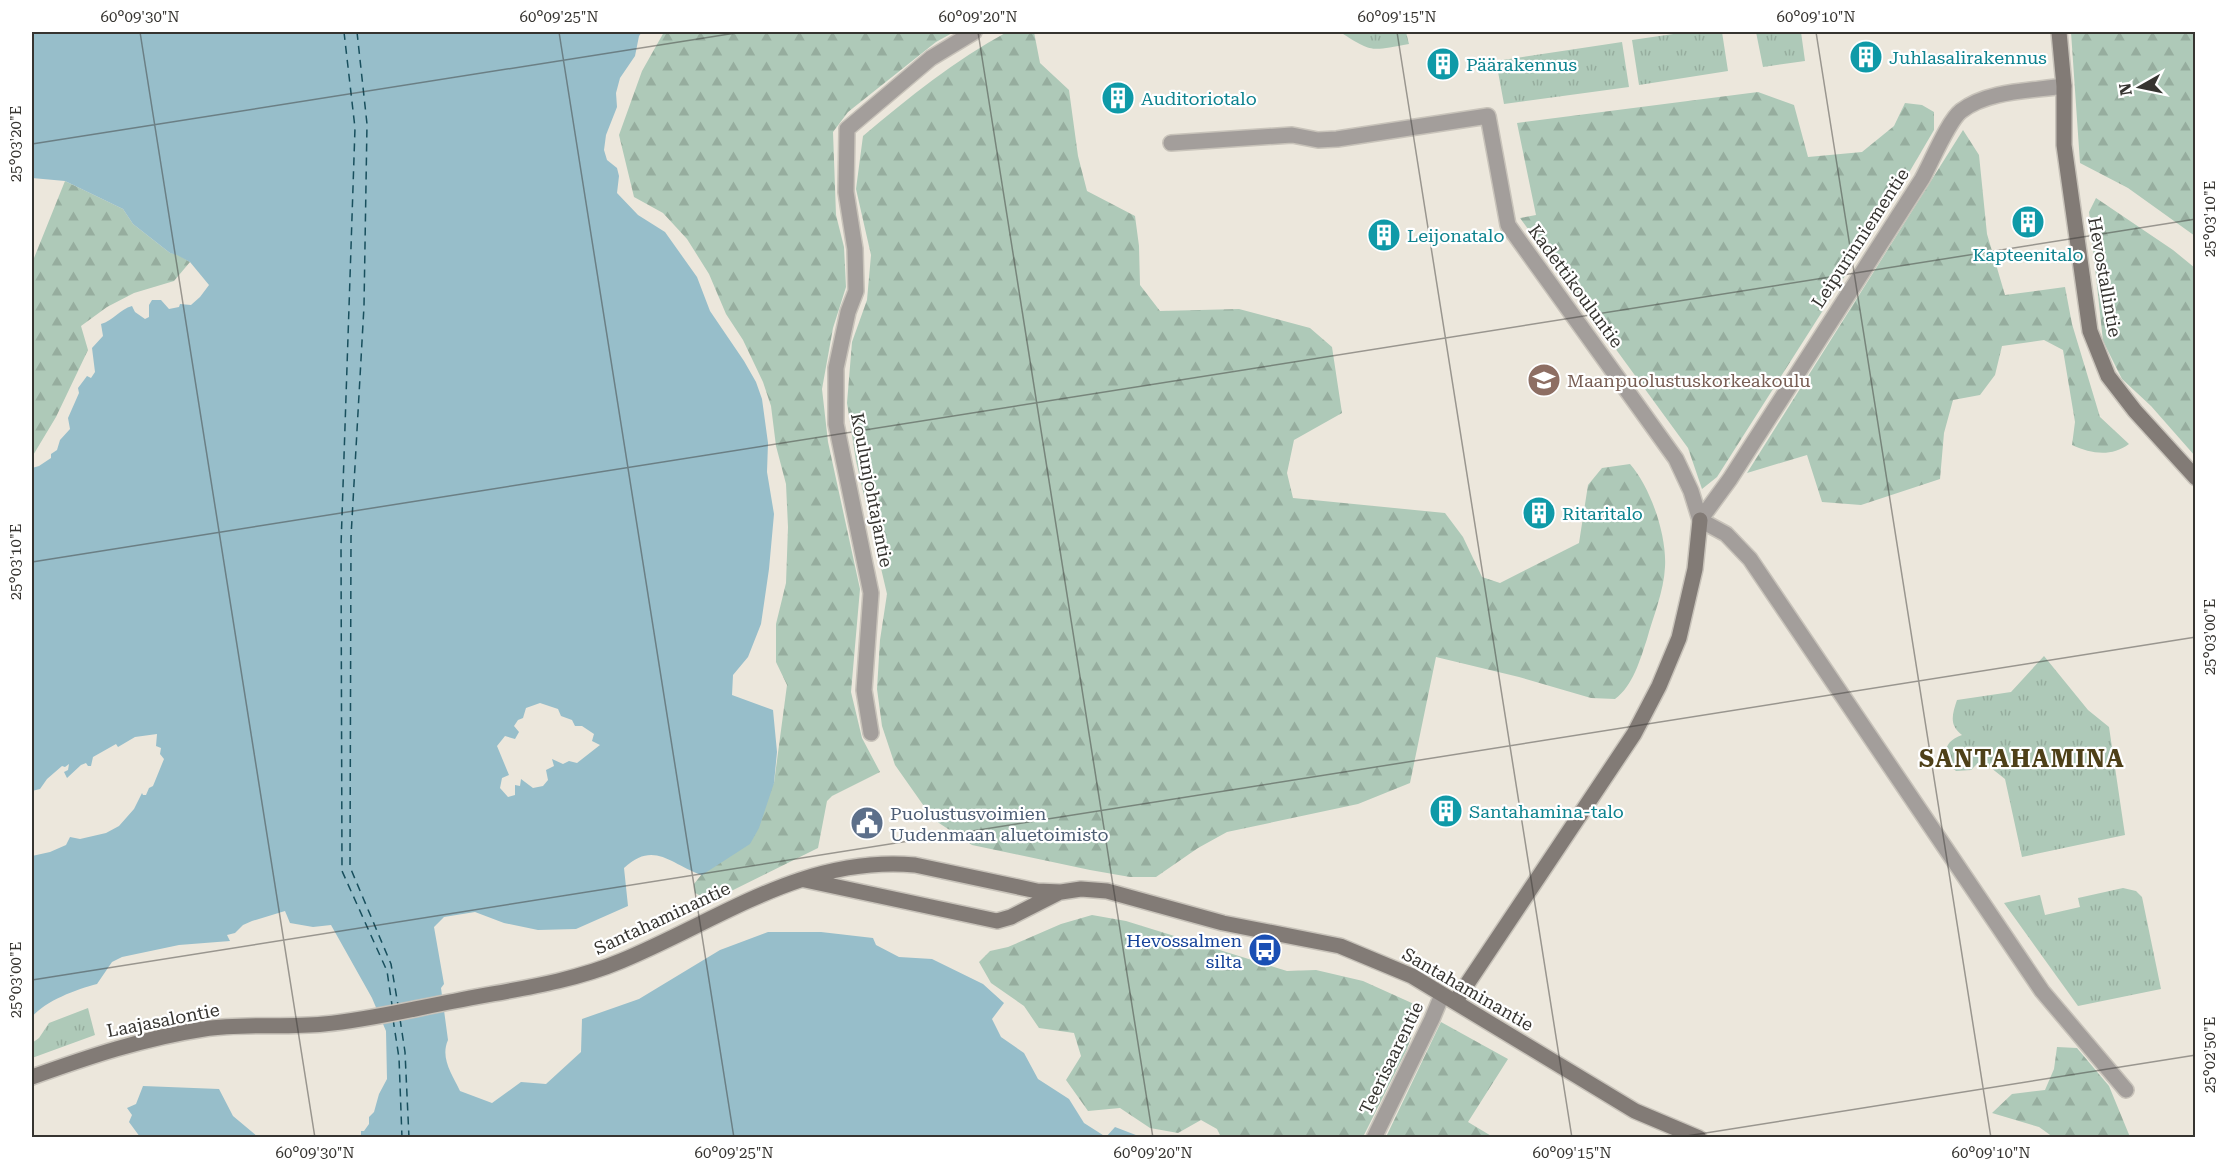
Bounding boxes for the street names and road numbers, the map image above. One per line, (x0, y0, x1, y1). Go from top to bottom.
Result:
street label: Leipurinniementie (1807, 164, 1913, 312)
street label: Hevostallintie (2084, 215, 2126, 339)
street label: Kadettikouluntie (1524, 220, 1628, 352)
street label: Koulunjohtajantie (847, 411, 897, 569)
street label: Santahaminantie (591, 877, 734, 959)
street label: Santahaminantie (1399, 943, 1537, 1035)
street label: Teerisaarentie (1355, 998, 1427, 1118)
street label: Laajasalontie (105, 999, 221, 1041)

